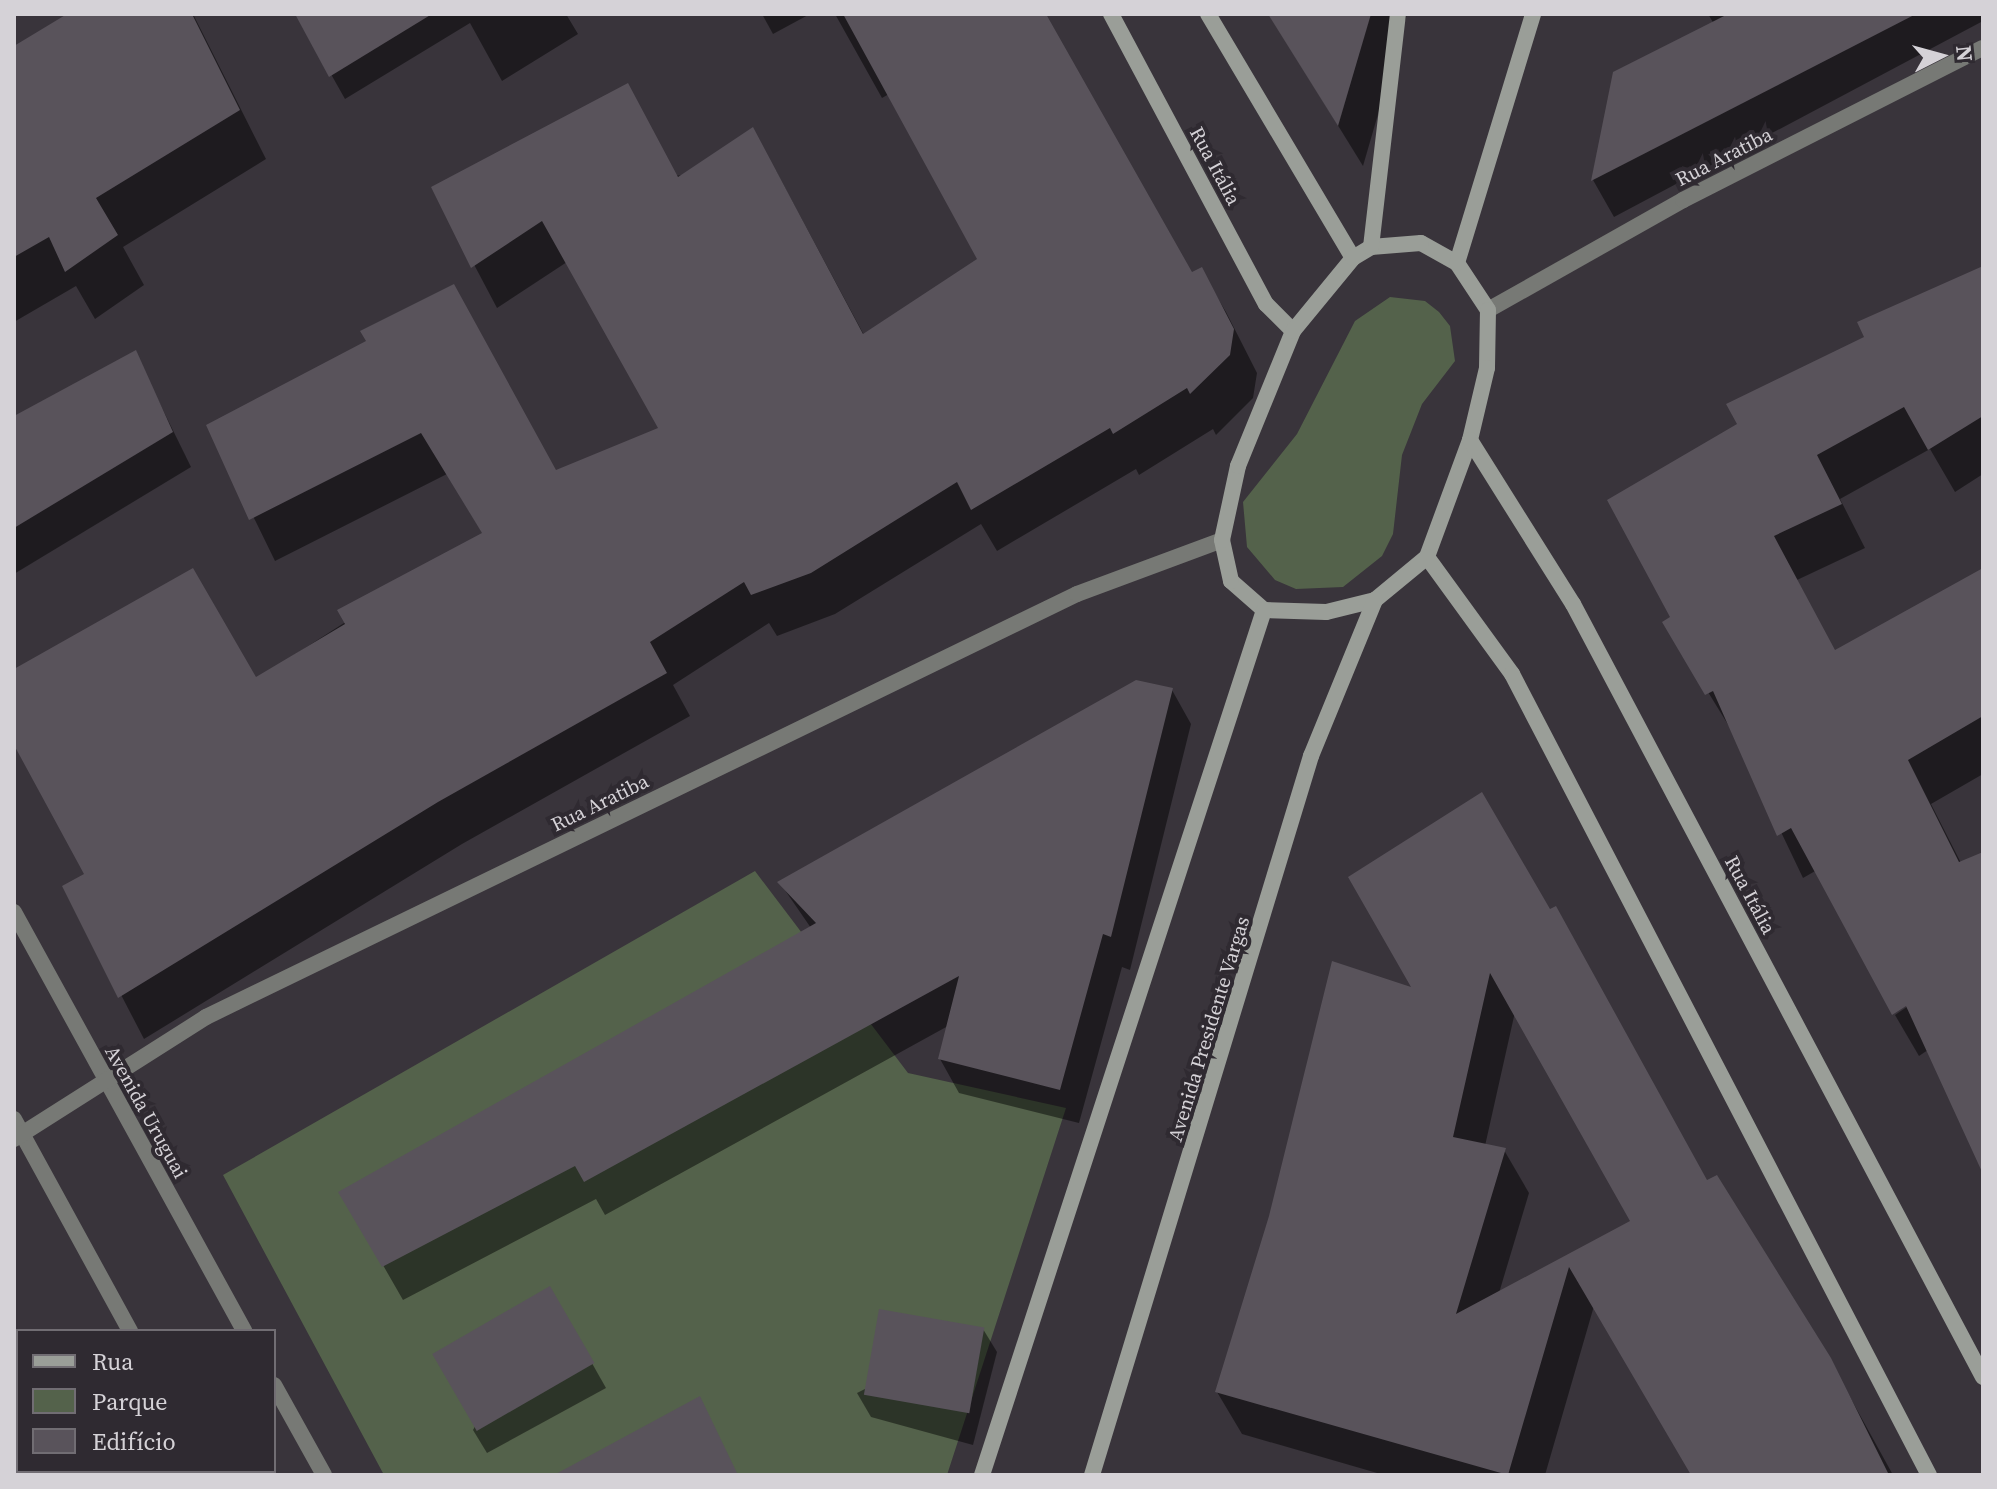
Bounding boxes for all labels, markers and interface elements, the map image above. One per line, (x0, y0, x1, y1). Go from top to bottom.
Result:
north arrow (1901, 16, 1981, 96)
text: N (1949, 44, 1981, 63)
street label: Rua Aratiba (1672, 122, 1776, 192)
street label: Rua Itália (1184, 123, 1246, 209)
street label: Rua Aratiba (547, 769, 653, 837)
street label: Rua Itália (1719, 852, 1781, 938)
street label: Avenida Presidente Vargas (1163, 913, 1255, 1145)
street label: Avenida Uruguai (100, 1041, 192, 1183)
legend (16, 1329, 276, 1473)
text: Rua (92, 1345, 134, 1378)
text: Parque (92, 1385, 168, 1418)
text: Edifício (92, 1425, 176, 1458)

